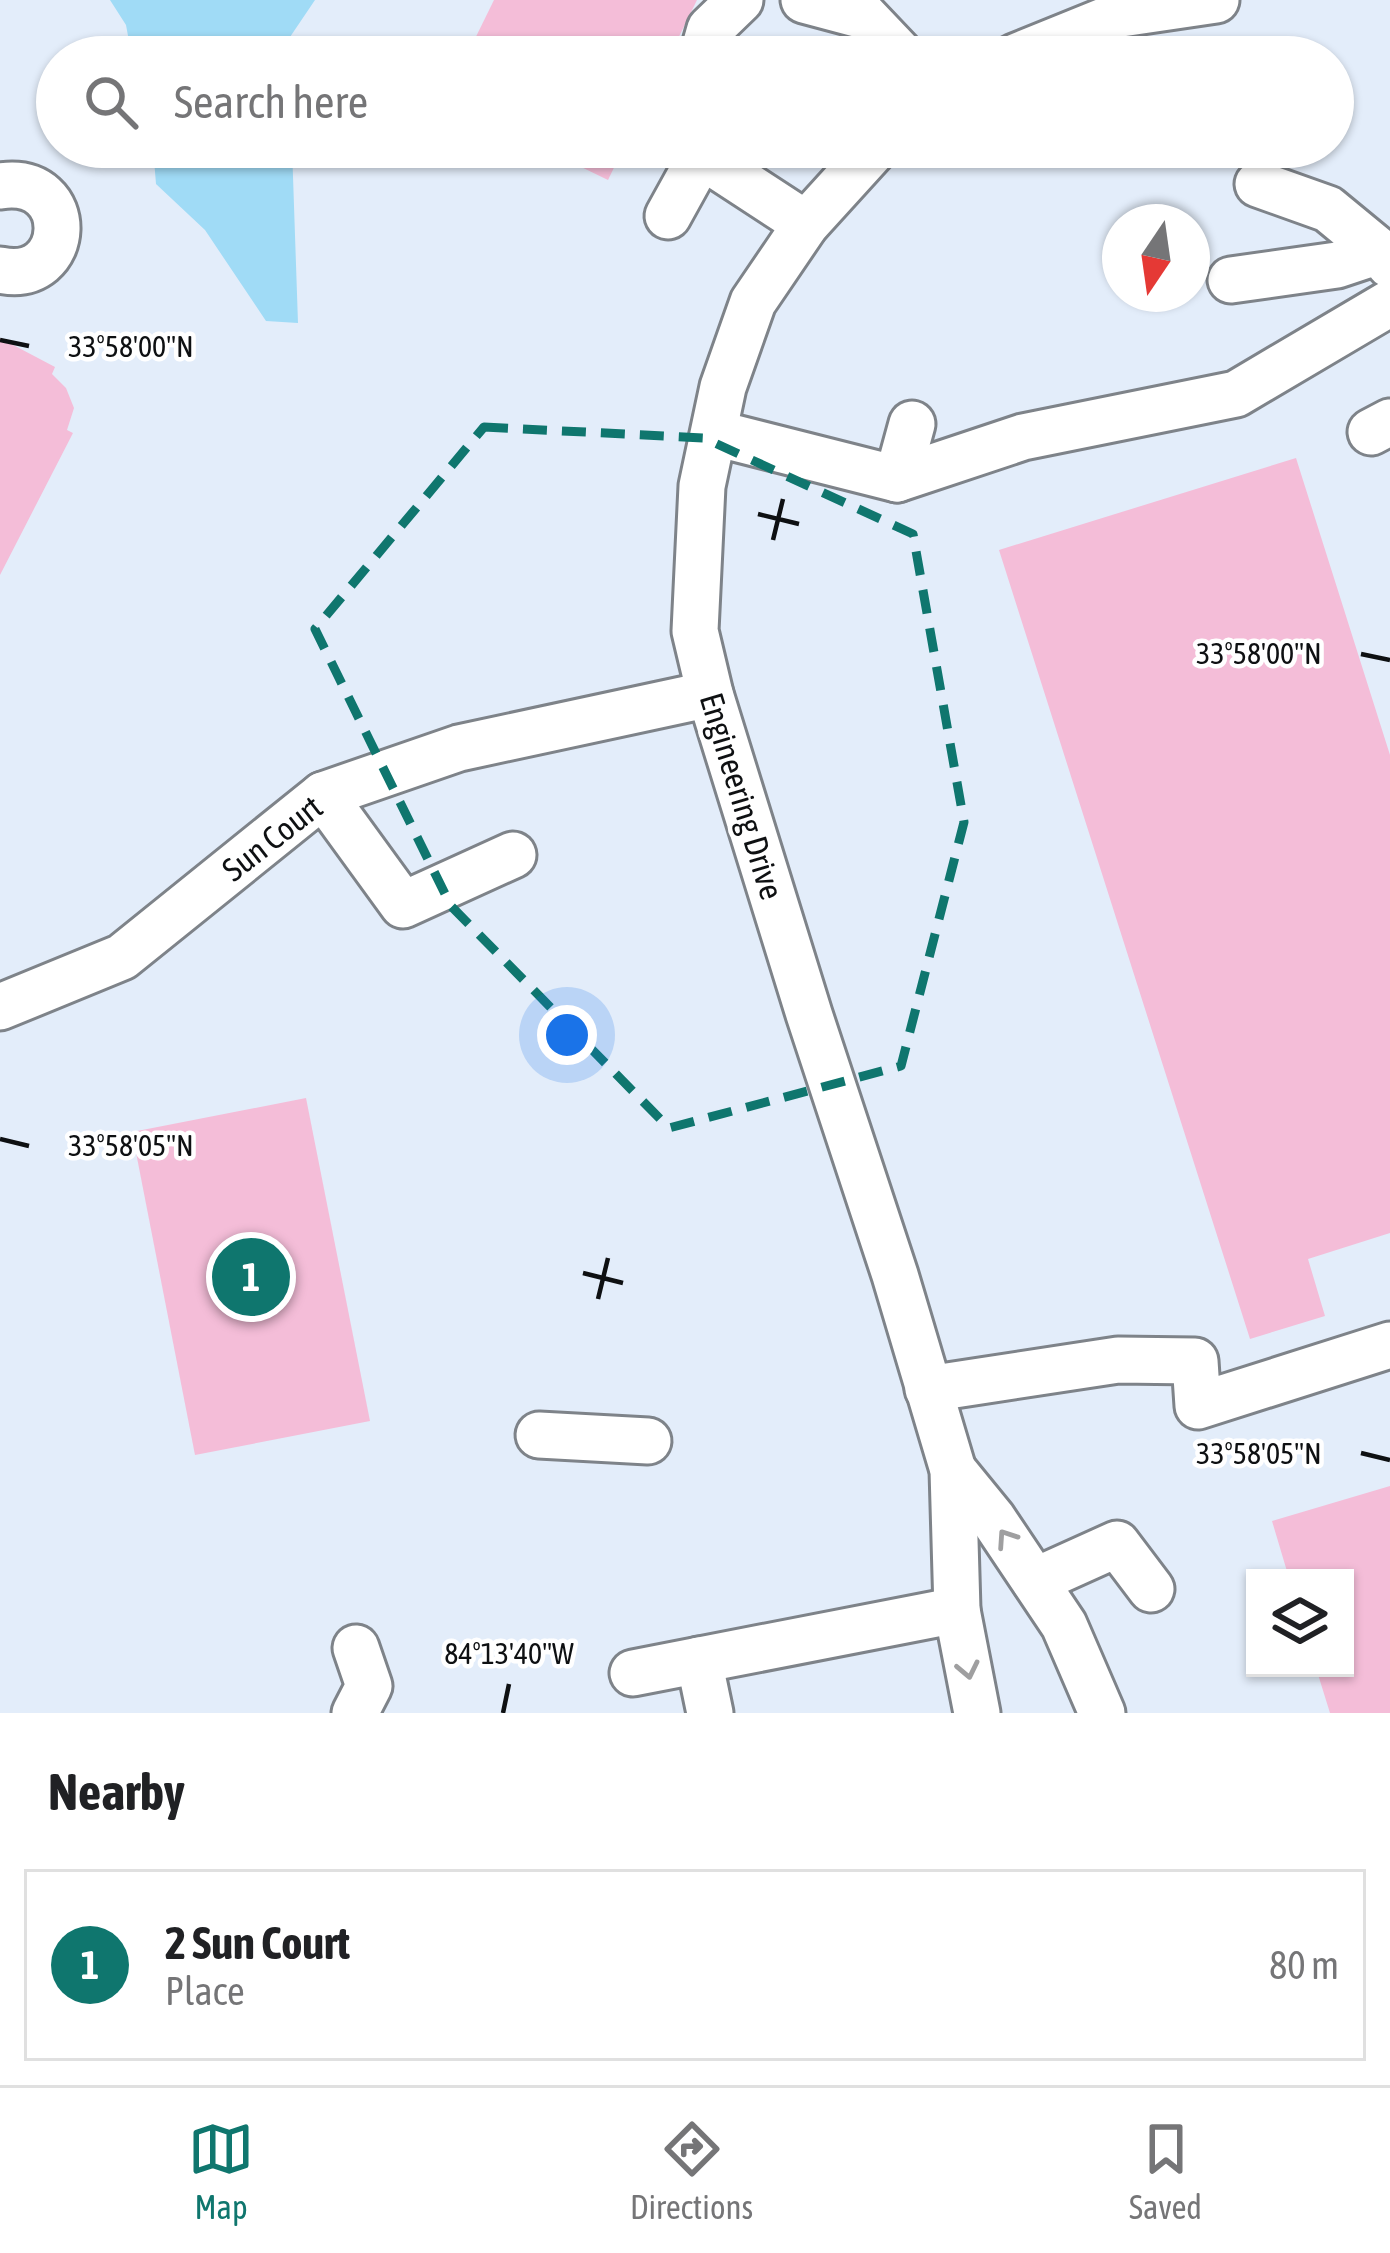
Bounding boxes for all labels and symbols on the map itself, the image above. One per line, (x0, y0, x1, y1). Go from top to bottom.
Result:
north arrow (1102, 204, 1210, 312)
text: 33°58'00"N (68, 329, 194, 363)
text: 33°58'00"N (1196, 636, 1322, 670)
street label: Engineering Drive (693, 688, 791, 904)
street label: Sun Court (215, 787, 329, 889)
your location (537, 1005, 597, 1065)
text: 33°58'05"N (68, 1128, 194, 1162)
pin: 1 (212, 1232, 290, 1322)
text: 33°58'05"N (1196, 1436, 1322, 1470)
one-way arrow (998, 1529, 1020, 1551)
text: 84°13'40"W (444, 1636, 574, 1670)
one-way arrow (954, 1659, 979, 1679)

